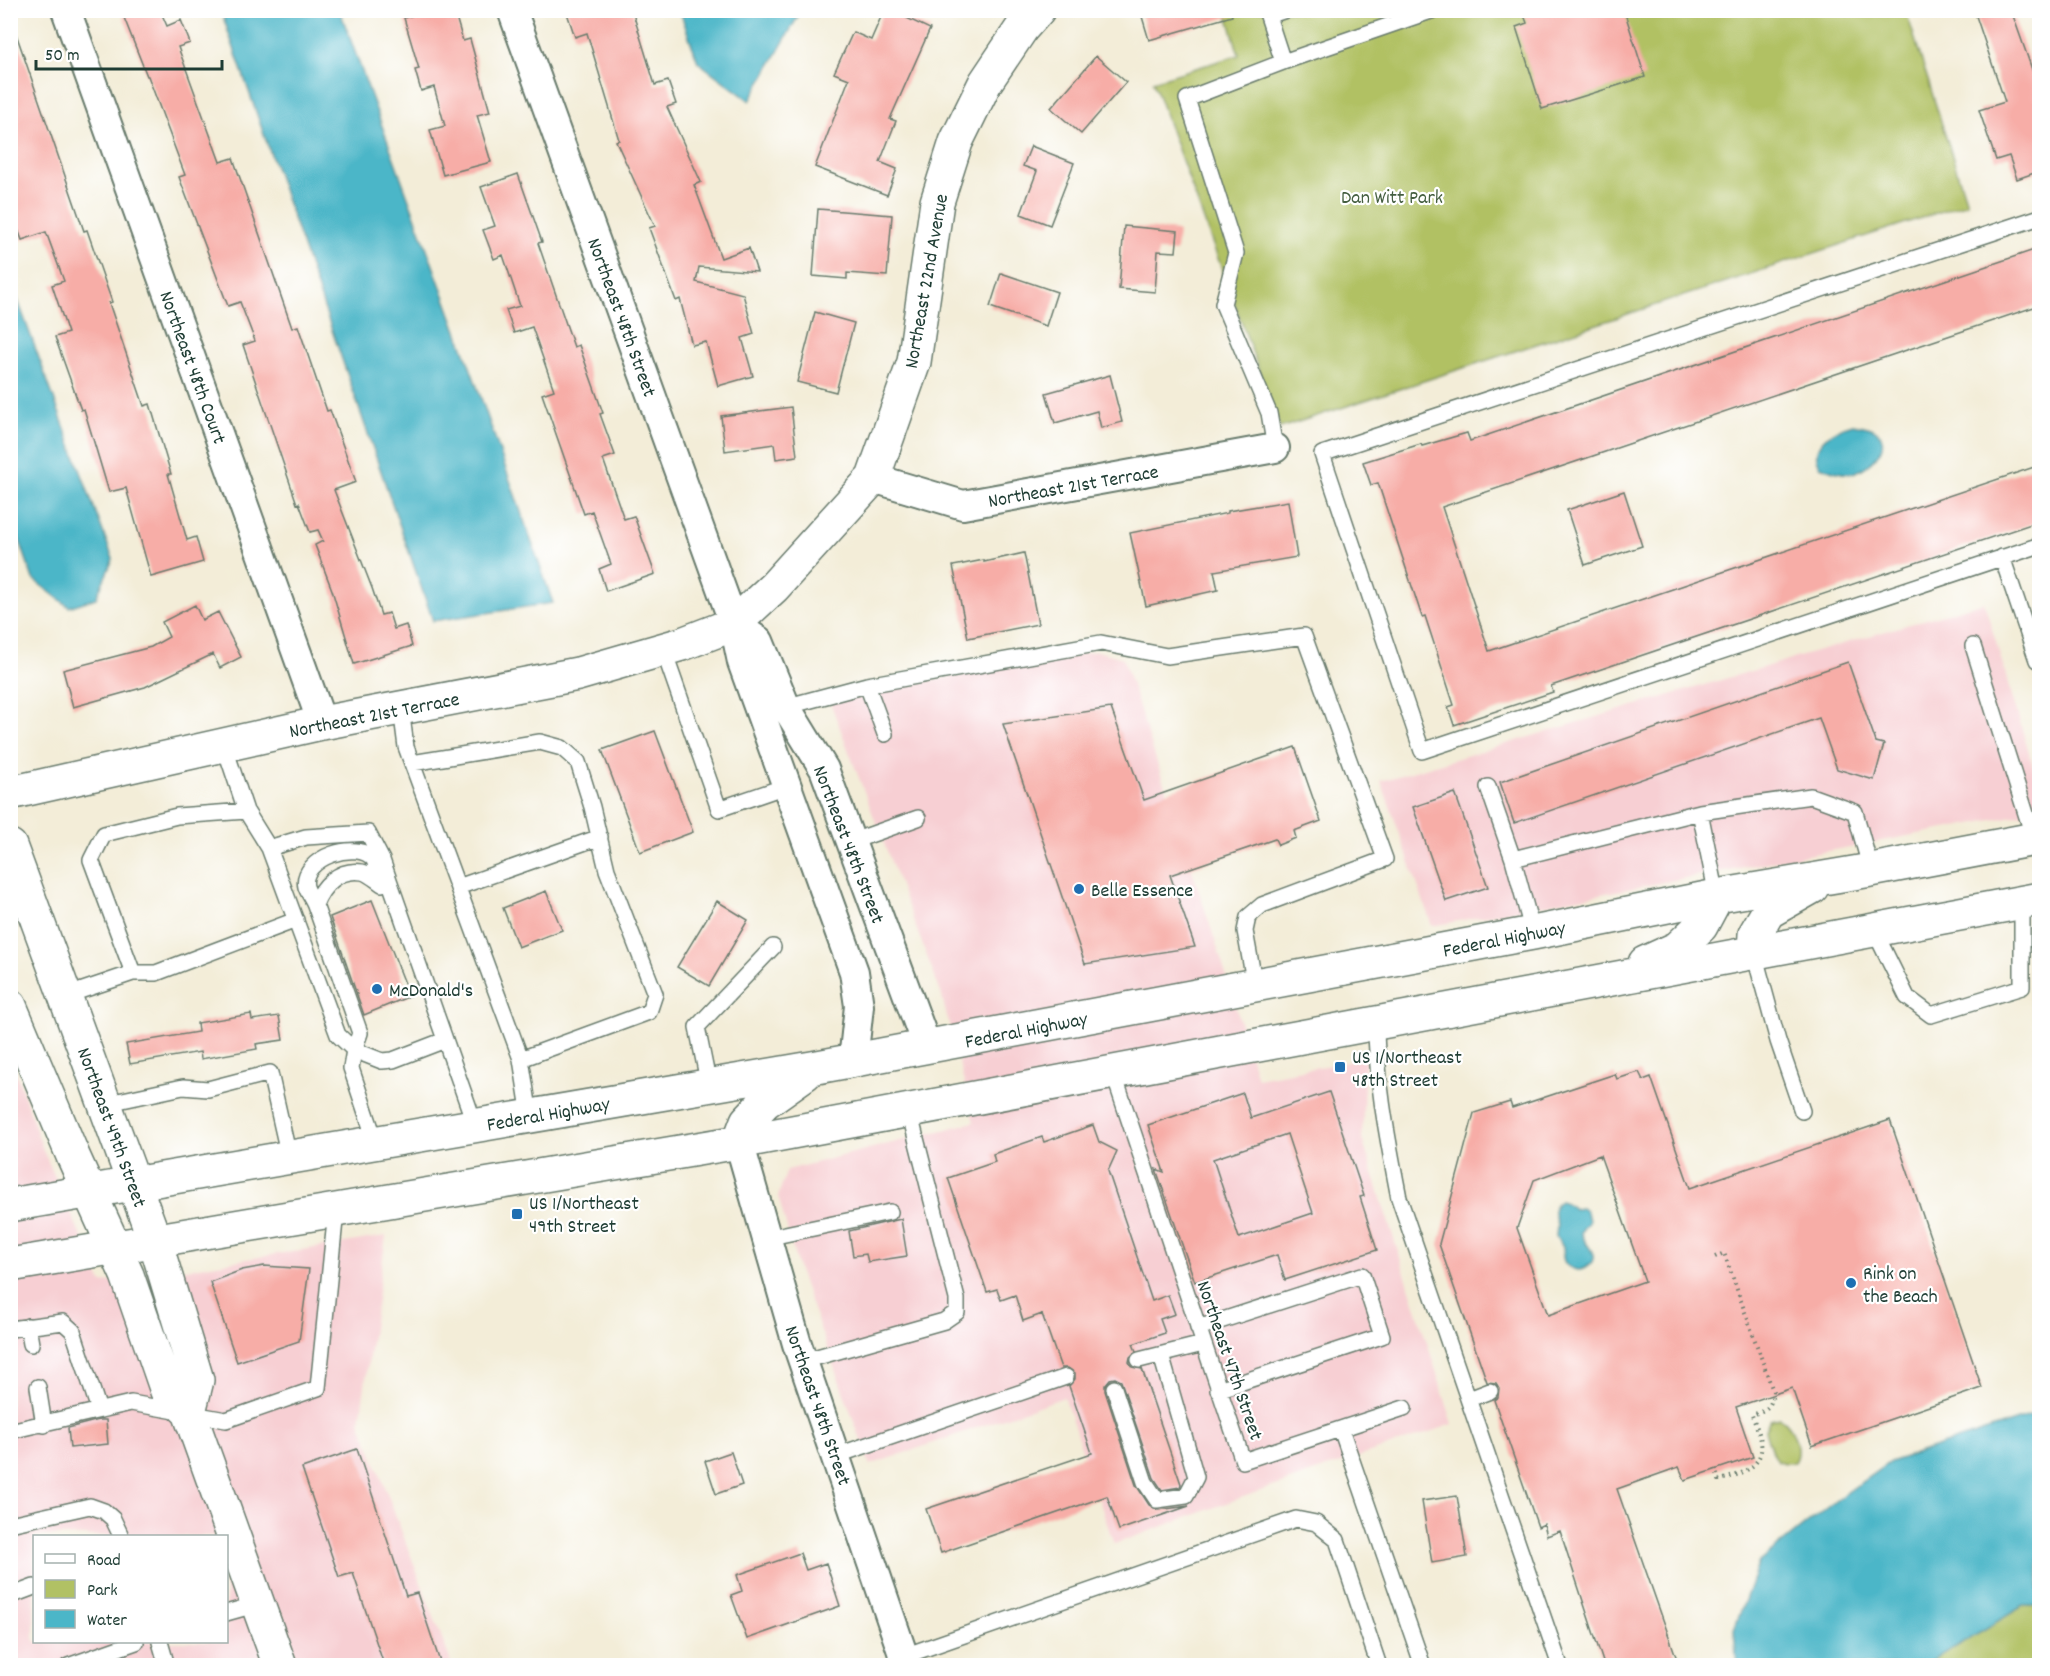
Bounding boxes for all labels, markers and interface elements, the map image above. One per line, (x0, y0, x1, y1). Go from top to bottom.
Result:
scale bar (36, 33, 222, 71)
text: 50 m (45, 44, 80, 69)
park label: Dan Witt Park (1341, 185, 1443, 213)
street label: Northeast 22nd Avenue (899, 192, 957, 371)
street label: Northeast 48th Street (578, 235, 662, 401)
street label: Northeast 48th Court (151, 288, 232, 448)
street label: Northeast 21st Terrace (986, 459, 1161, 517)
street label: Northeast 21st Terrace (287, 687, 462, 747)
street label: Northeast 48th Street (804, 762, 890, 928)
place label: Belle Essence (1091, 878, 1193, 906)
marker: Belle Essence (1072, 882, 1086, 896)
street label: Federal Highway (1441, 915, 1569, 967)
place label: McDonald's (389, 978, 473, 1006)
marker: McDonald's (370, 982, 384, 996)
street label: Federal Highway (963, 1006, 1091, 1058)
street label: Northeast 49th Street (68, 1044, 152, 1212)
place label: US 1/Northeast 48th Street (1352, 1045, 1462, 1096)
marker: US 1/Northeast 48th Street (1333, 1060, 1347, 1074)
street label: Federal Highway (485, 1091, 613, 1141)
place label: US 1/Northeast 49th Street (529, 1191, 639, 1242)
marker: US 1/Northeast 49th Street (510, 1207, 524, 1221)
place label: Rink on the Beach (1863, 1261, 1938, 1312)
marker: Rink on the Beach (1844, 1276, 1858, 1290)
street label: Northeast 47th Street (1188, 1277, 1269, 1444)
street label: Northeast 48th Street (776, 1322, 857, 1490)
legend (33, 1535, 228, 1643)
text: Road (87, 1549, 121, 1574)
text: Park (87, 1579, 118, 1604)
text: Water (87, 1609, 127, 1634)

